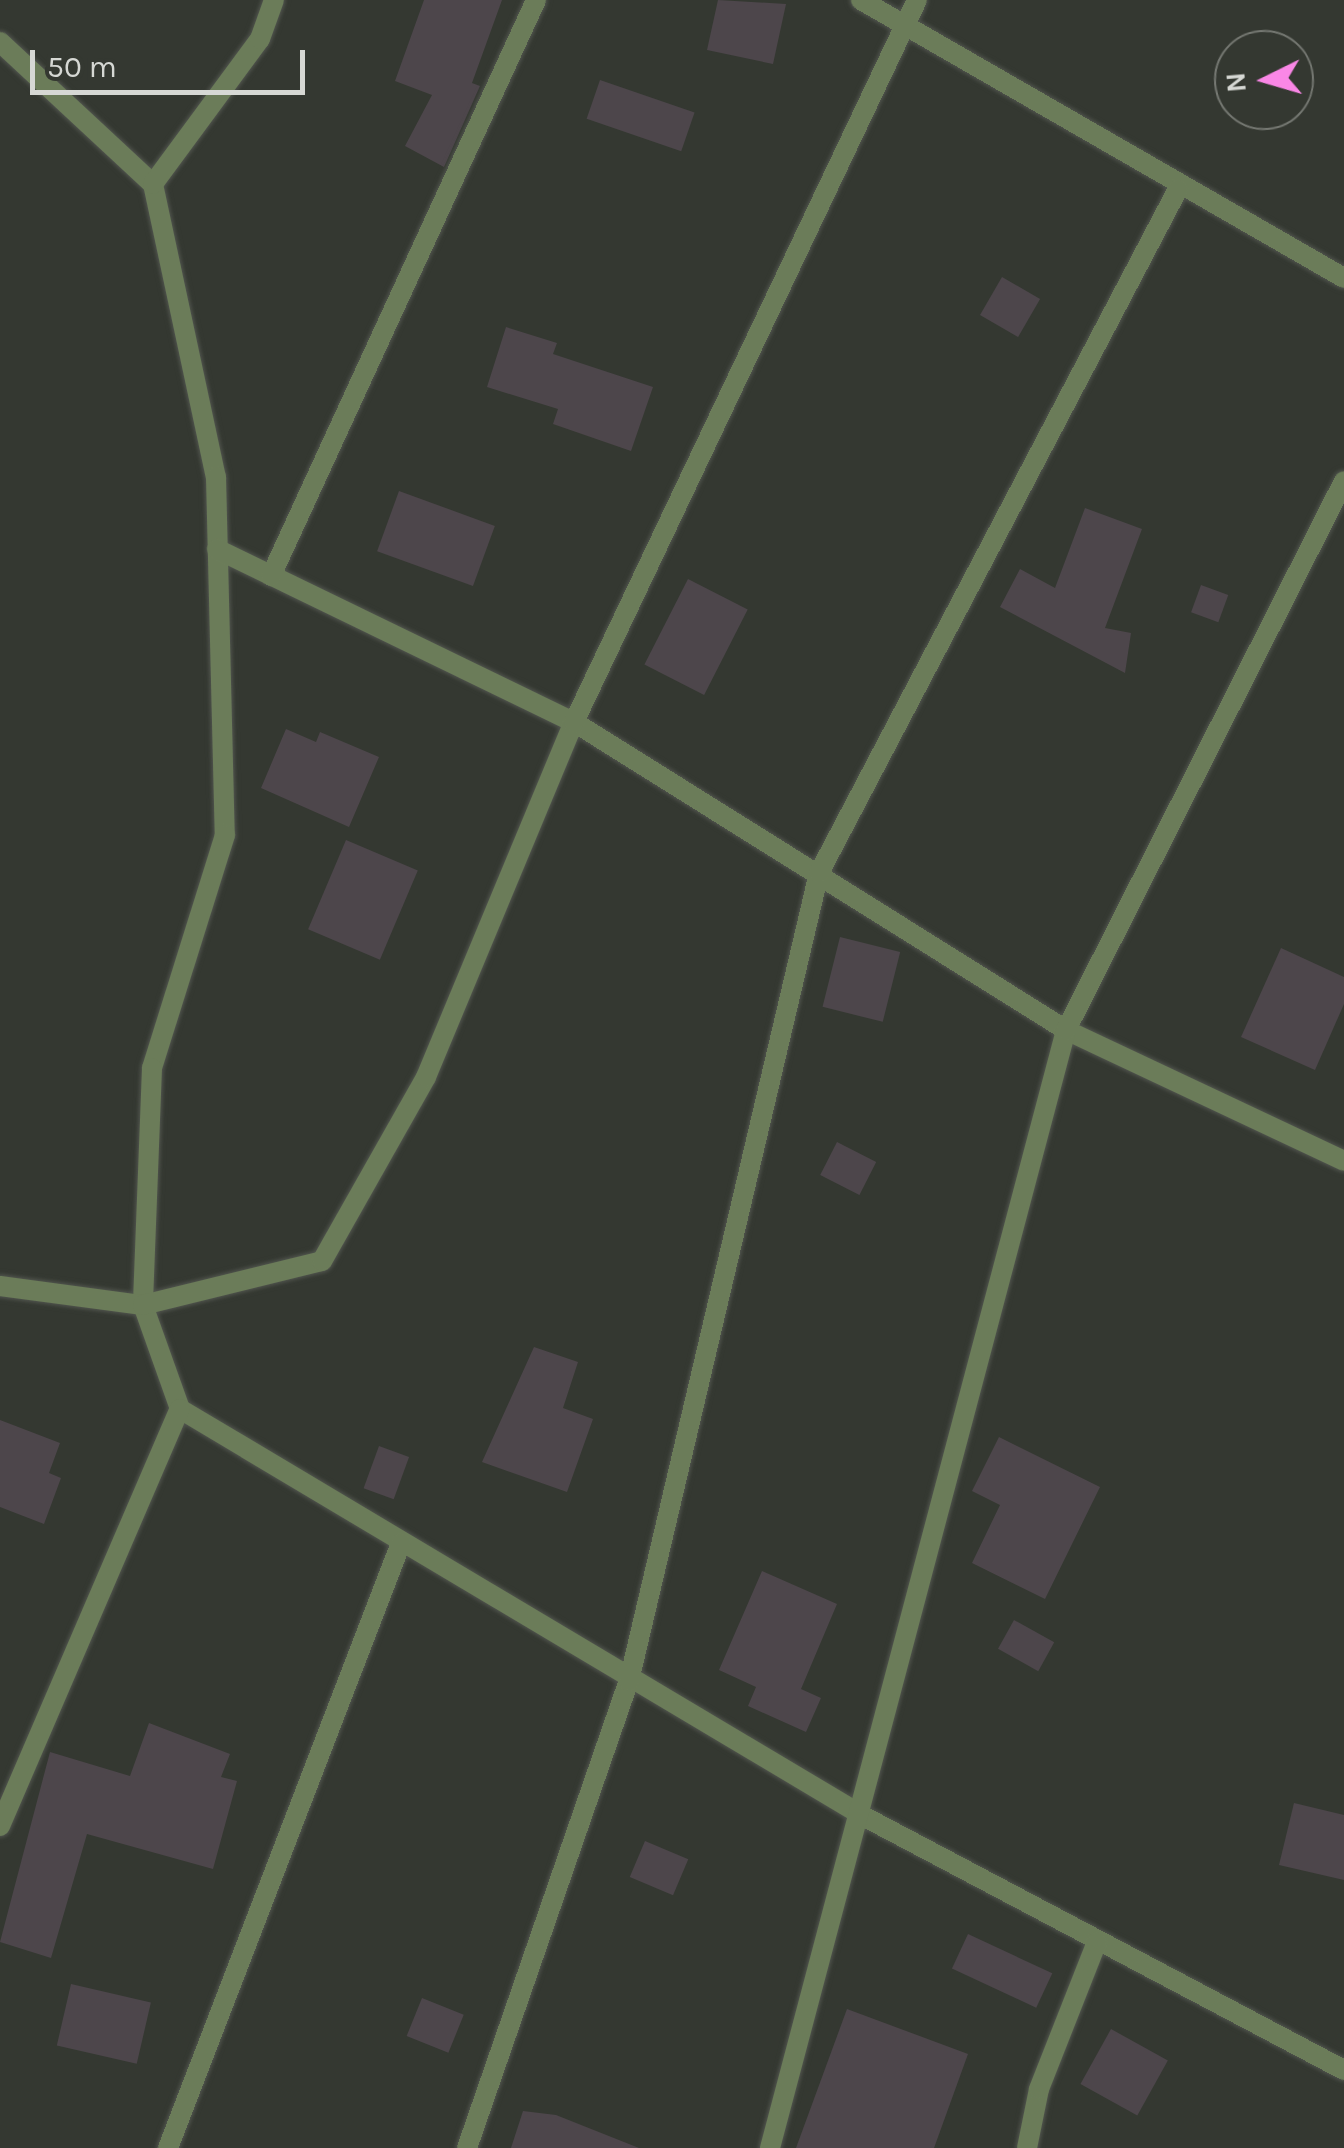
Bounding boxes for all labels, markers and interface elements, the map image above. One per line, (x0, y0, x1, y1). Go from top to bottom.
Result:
scale bar (35, 30, 310, 92)
north arrow (1214, 30, 1314, 130)
text: 50 m (47, 49, 117, 85)
text: N (1218, 71, 1253, 94)

